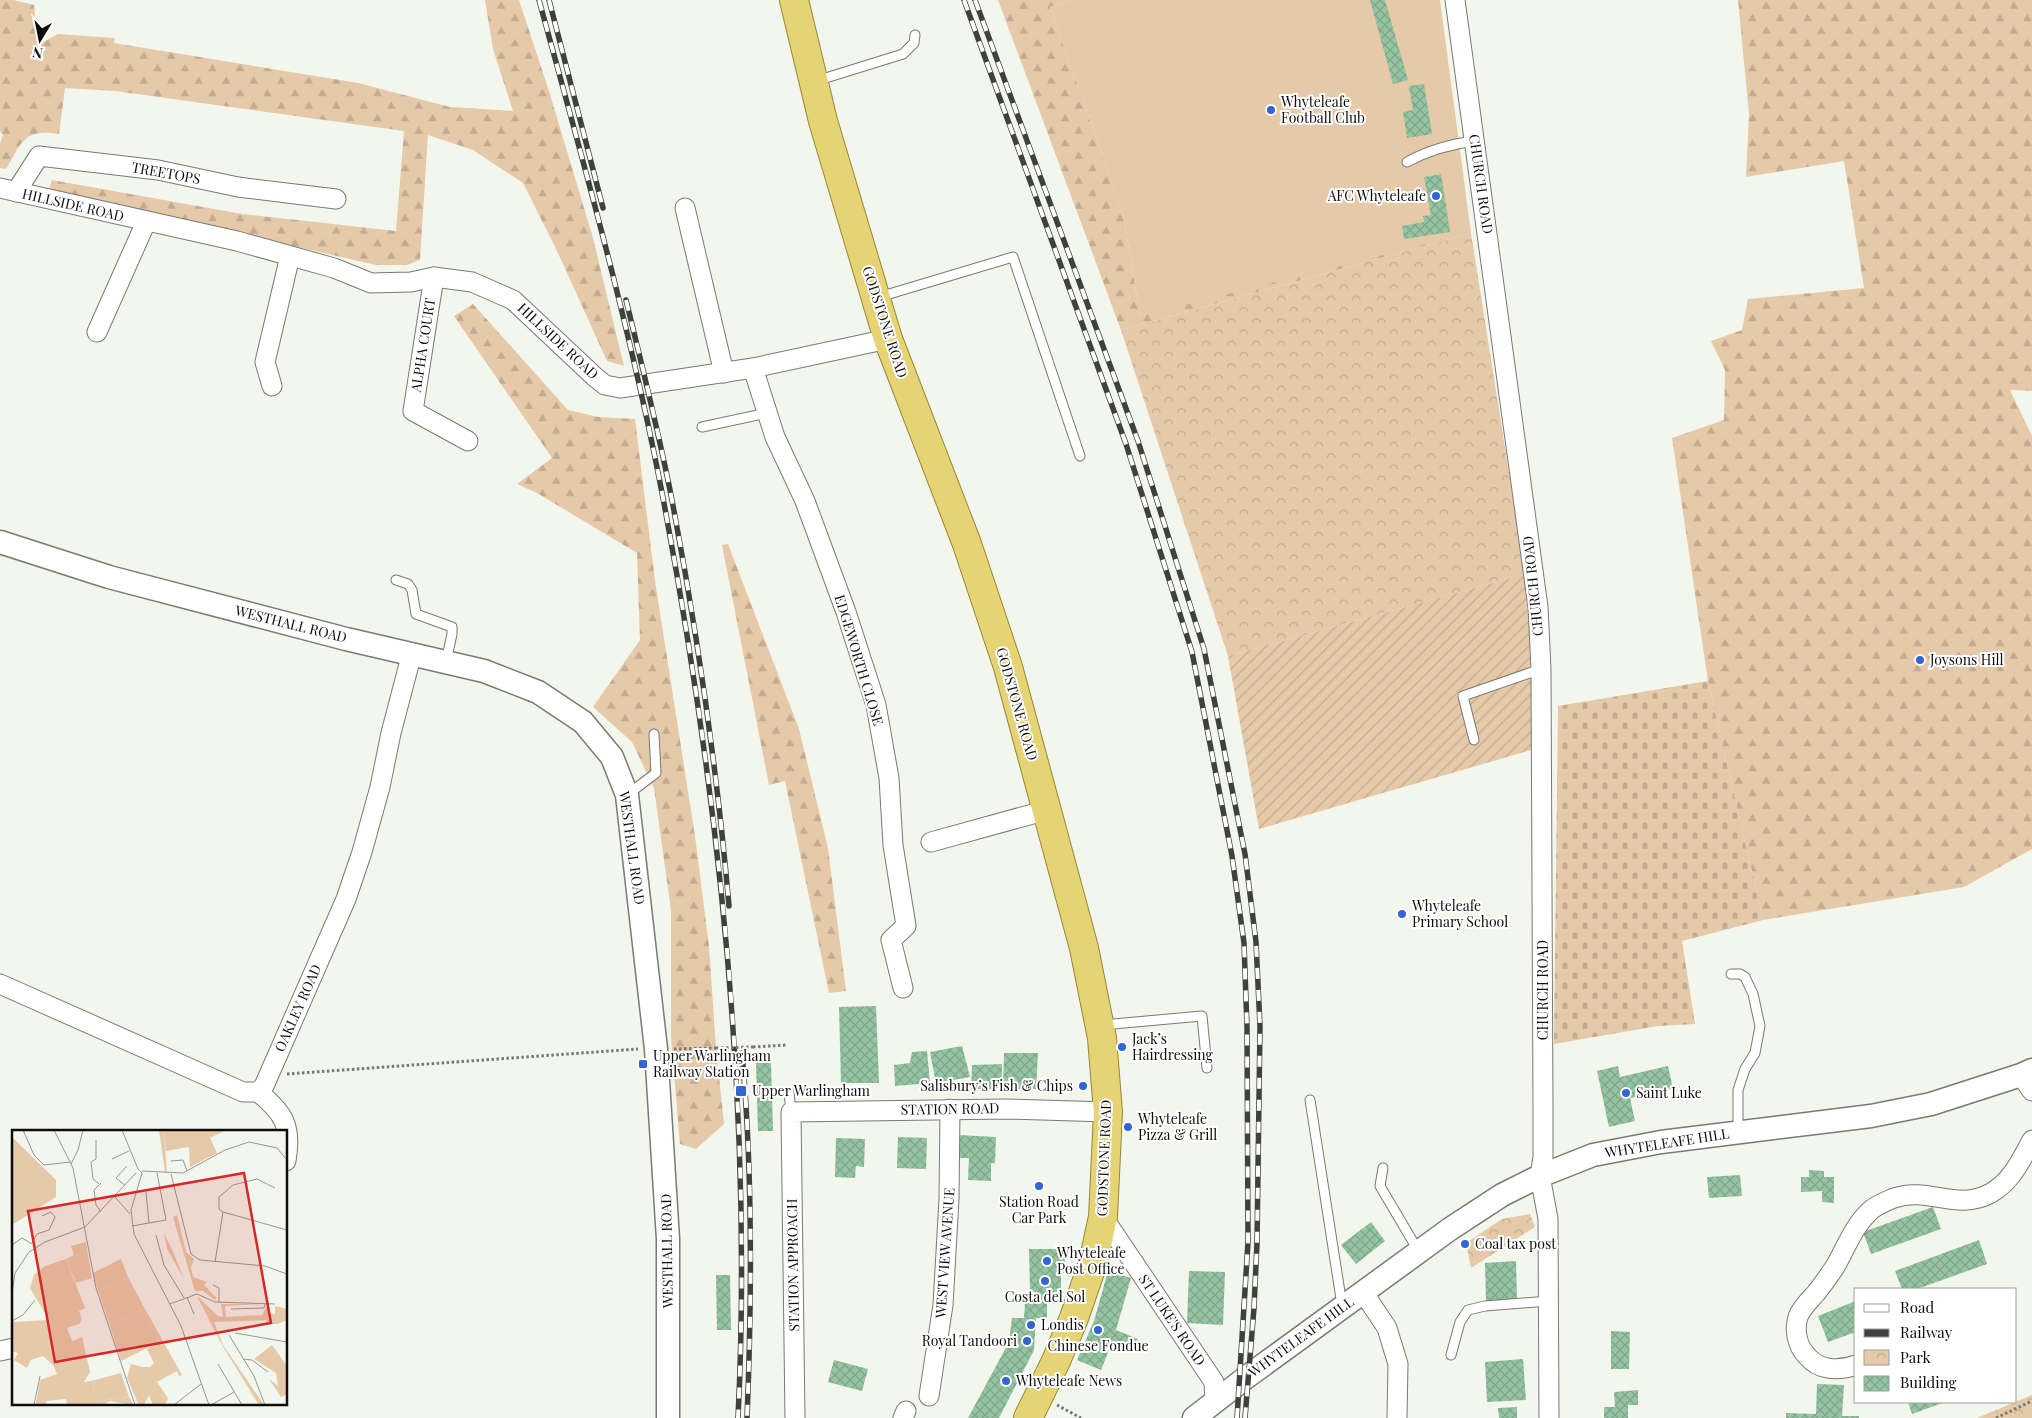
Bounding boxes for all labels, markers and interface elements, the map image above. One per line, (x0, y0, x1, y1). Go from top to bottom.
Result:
north arrow (15, 15, 65, 65)
text: N (31, 43, 44, 64)
place label: Whyteleafe Football Club (1280, 92, 1365, 127)
marker: Whyteleafe Football Club (1265, 104, 1277, 116)
street label: CHURCH ROAD (1465, 133, 1498, 235)
street label: TREETOPS (130, 157, 202, 188)
street label: HILLSIDE ROAD (20, 184, 126, 225)
place label: AFC Whyteleafe (1327, 186, 1426, 205)
marker: AFC Whyteleafe (1430, 190, 1442, 202)
street label: GODSTONE ROAD (858, 263, 913, 380)
street label: ALPHA COURT (406, 296, 439, 394)
street label: HILLSIDE ROAD (514, 298, 603, 383)
street label: CHURCH ROAD (1518, 535, 1547, 637)
street label: EDGEWORTH CLOSE (831, 592, 888, 728)
street label: WESTHALL ROAD (232, 600, 349, 647)
street label: GODSTONE ROAD (992, 645, 1043, 762)
place label: Joysons Hill (1929, 650, 2004, 669)
marker: Joysons Hill (1914, 654, 1926, 666)
street label: WESTHALL ROAD (615, 789, 650, 906)
place label: Whyteleafe Primary School (1411, 896, 1508, 931)
marker: Whyteleafe Primary School (1396, 908, 1408, 920)
street label: CHURCH ROAD (1533, 940, 1552, 1040)
street label: OAKLEY ROAD (270, 961, 325, 1055)
place label: Jack’s Hairdressing (1131, 1029, 1214, 1064)
marker: Jack’s Hairdressing (1116, 1041, 1128, 1053)
place label: Upper Warlingham Railway Station (653, 1046, 771, 1081)
marker: Upper Warlingham Railway Station (637, 1058, 649, 1070)
place label: Salisbury’s Fish & Chips (920, 1076, 1073, 1095)
marker: Salisbury’s Fish & Chips (1077, 1080, 1089, 1092)
place label: Upper Warlingham (752, 1081, 870, 1100)
place label: Saint Luke (1636, 1083, 1702, 1102)
marker: Upper Warlingham (734, 1084, 748, 1098)
marker: Saint Luke (1620, 1087, 1632, 1099)
street label: STATION ROAD (901, 1098, 999, 1119)
street label: GODSTONE ROAD (1092, 1099, 1115, 1217)
place label: Whyteleafe Pizza & Grill (1137, 1109, 1217, 1144)
marker: Whyteleafe Pizza & Grill (1122, 1121, 1134, 1133)
street label: WHYTELEAFE HILL (1602, 1123, 1731, 1162)
inset map (12, 1130, 288, 1406)
marker: Station Road Car Park (1033, 1180, 1045, 1192)
street label: WEST VIEW AVENUE (930, 1187, 959, 1320)
place label: Station Road Car Park (999, 1192, 1079, 1227)
street label: WESTHALL ROAD (656, 1194, 677, 1309)
street label: STATION APPROACH (782, 1198, 803, 1332)
place label: Coal tax post (1475, 1234, 1557, 1253)
marker: Coal tax post (1459, 1238, 1471, 1250)
place label: Whyteleafe Post Office (1056, 1243, 1126, 1278)
marker: Whyteleafe Post Office (1041, 1255, 1053, 1267)
street label: ST LUKE'S ROAD (1135, 1270, 1210, 1369)
marker: Costa del Sol (1039, 1275, 1051, 1287)
place label: Costa del Sol (1005, 1287, 1085, 1306)
legend (1854, 1288, 2017, 1403)
street label: WHYTELEAFE HILL (1243, 1292, 1357, 1382)
text: Road (1900, 1297, 1934, 1317)
place label: Londis (1041, 1315, 1084, 1334)
marker: Londis (1025, 1319, 1037, 1331)
text: Railway (1900, 1322, 1953, 1342)
marker: Chinese Fondue (1092, 1324, 1104, 1336)
place label: Royal Tandoori (922, 1331, 1017, 1350)
marker: Royal Tandoori (1021, 1335, 1033, 1347)
place label: Chinese Fondue (1047, 1336, 1149, 1355)
text: Park (1900, 1347, 1932, 1367)
place label: Whyteleafe News (1015, 1371, 1122, 1390)
text: Building (1900, 1372, 1957, 1392)
marker: Whyteleafe News (1000, 1375, 1012, 1387)

